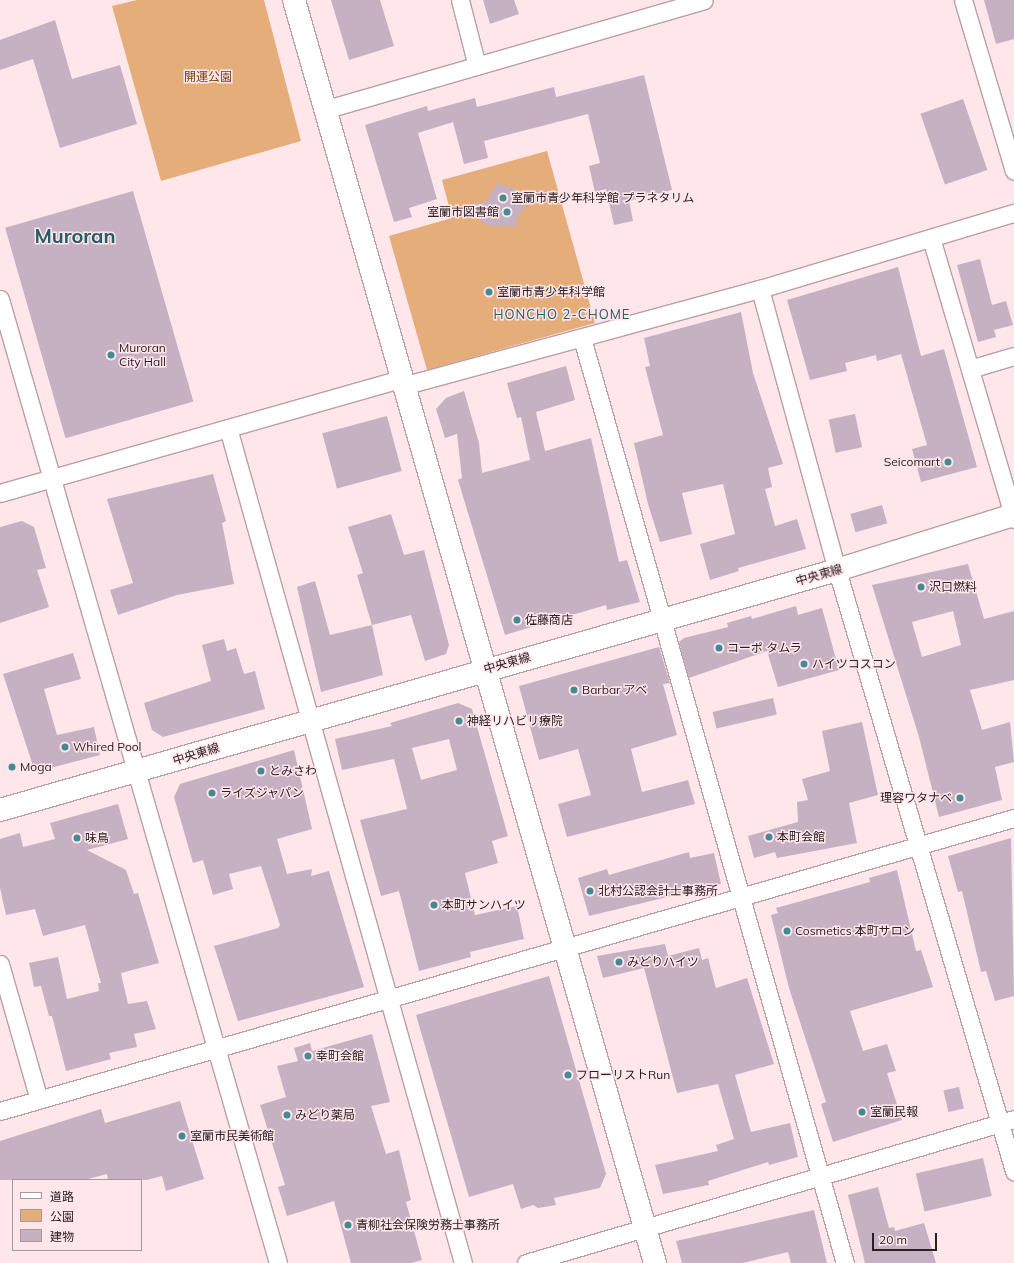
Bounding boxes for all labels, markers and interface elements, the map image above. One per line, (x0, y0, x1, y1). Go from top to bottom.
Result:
park label: 開運公園 (184, 70, 232, 84)
place label: 室蘭市青少年科学館 プラネタリム (511, 191, 694, 205)
marker: 室蘭市青少年科学館 プラネタリム (498, 193, 508, 203)
place label: 室蘭市図書館 (427, 205, 499, 219)
marker: 室蘭市図書館 (502, 207, 512, 217)
district label: Muroran (34, 223, 116, 247)
place label: 室蘭市青少年科学館 (497, 285, 605, 299)
marker: 室蘭市青少年科学館 (484, 287, 494, 297)
district label: HONCHO 2-CHOME (493, 306, 631, 322)
place label: Muroran City Hall (119, 341, 166, 369)
marker: Muroran City Hall (106, 350, 116, 360)
place label: Seicomart (884, 455, 940, 469)
marker: Seicomart (943, 457, 953, 467)
street label: 中央東線 (794, 561, 844, 589)
place label: 沢口燃料 (929, 580, 977, 594)
marker: 沢口燃料 (916, 582, 926, 592)
place label: 佐藤商店 (525, 613, 573, 627)
marker: 佐藤商店 (512, 615, 522, 625)
place label: コーポ タムラ (727, 641, 802, 655)
marker: コーポ タムラ (714, 643, 724, 653)
street label: 中央東線 (482, 649, 532, 677)
place label: ハイツコスコン (812, 657, 896, 671)
marker: ハイツコスコン (799, 659, 809, 669)
place label: Barbar アベ (582, 683, 648, 697)
marker: Barbar アベ (569, 685, 579, 695)
place label: 神経リハビリ療院 (467, 714, 563, 728)
marker: 神経リハビリ療院 (454, 716, 464, 726)
place label: Whired Pool (73, 740, 141, 754)
street label: 中央東線 (171, 740, 221, 768)
marker: Whired Pool (60, 742, 70, 752)
place label: Moga (20, 760, 52, 774)
marker: Moga (7, 762, 17, 772)
place label: とみさわ (269, 764, 317, 778)
marker: とみさわ (256, 766, 266, 776)
place label: ライズジャパン (220, 786, 304, 800)
marker: ライズジャパン (207, 788, 217, 798)
place label: 理容ワタナベ (880, 791, 952, 805)
marker: 理容ワタナベ (955, 793, 965, 803)
place label: 本町会館 (777, 830, 825, 844)
place label: 味鳥 (85, 831, 109, 845)
marker: 本町会館 (764, 832, 774, 842)
marker: 味鳥 (72, 833, 82, 843)
place label: 北村公認会計士事務所 (598, 884, 718, 898)
marker: 北村公認会計士事務所 (585, 886, 595, 896)
place label: 本町サンハイツ (442, 898, 526, 912)
marker: 本町サンハイツ (429, 900, 439, 910)
place label: Cosmetics 本町サロン (795, 924, 915, 938)
marker: Cosmetics 本町サロン (782, 926, 792, 936)
place label: みどりハイツ (627, 955, 699, 969)
marker: みどりハイツ (614, 957, 624, 967)
place label: 幸町会館 (316, 1049, 364, 1063)
marker: 幸町会館 (303, 1051, 313, 1061)
place label: フローリストRun (576, 1068, 670, 1082)
marker: フローリストRun (563, 1070, 573, 1080)
place label: 室蘭民報 (870, 1105, 918, 1119)
marker: 室蘭民報 (857, 1107, 867, 1117)
place label: みどり薬局 (295, 1108, 355, 1122)
marker: みどり薬局 (282, 1110, 292, 1120)
place label: 室蘭市民美術館 (190, 1129, 274, 1143)
marker: 室蘭市民美術館 (177, 1131, 187, 1141)
legend (12, 1179, 142, 1251)
text: 道路 (50, 1189, 74, 1204)
text: 公園 (50, 1209, 74, 1224)
place label: 青柳社会保険労務士事務所 (356, 1218, 500, 1232)
marker: 青柳社会保険労務士事務所 (343, 1220, 353, 1230)
scale bar (874, 1225, 939, 1251)
text: 建物 (50, 1229, 74, 1244)
text: 20 m (879, 1232, 907, 1247)

